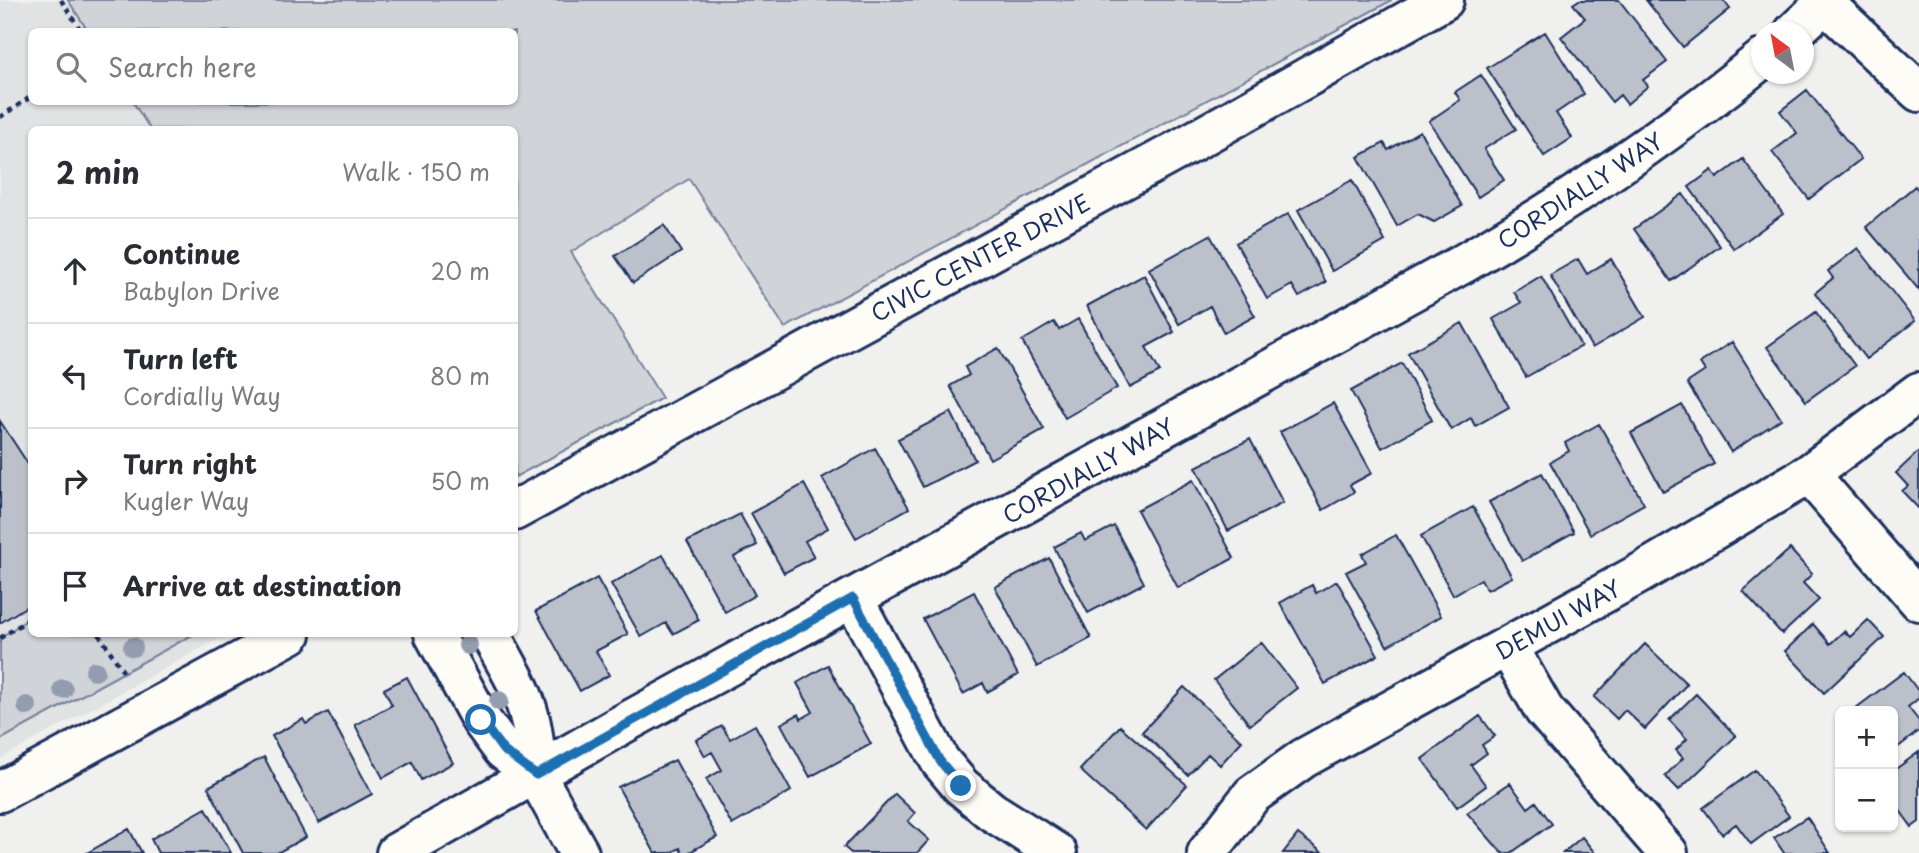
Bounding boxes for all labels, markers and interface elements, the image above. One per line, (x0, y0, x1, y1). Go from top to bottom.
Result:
north arrow (1751, 21, 1814, 84)
search box (28, 28, 518, 105)
text: Search here (108, 47, 257, 86)
icon: search (52, 48, 90, 86)
street label: CORDIALLY WAY (1490, 123, 1670, 257)
text: 2 min (56, 149, 140, 194)
text: Walk · 150 m (342, 154, 490, 189)
street label: CIVIC CENTER DRIVE (864, 184, 1096, 330)
text: Continue (123, 234, 240, 273)
icon: ahead (56, 252, 94, 290)
text: 20 m (431, 253, 490, 288)
text: Babylon Drive (123, 273, 280, 308)
text: Turn left (123, 339, 238, 378)
icon: left (56, 357, 94, 395)
text: 80 m (430, 358, 490, 393)
text: Cordially Way (123, 378, 281, 413)
street label: CORDIALLY WAY (996, 408, 1180, 532)
text: Turn right (123, 444, 257, 483)
icon: right (56, 462, 94, 500)
text: 50 m (430, 463, 490, 498)
text: Kugler Way (123, 483, 249, 518)
text: Arrive at destination (123, 566, 402, 605)
icon: arrive (56, 567, 94, 605)
street label: DEMUI WAY (1489, 570, 1627, 668)
route start (465, 704, 496, 735)
map controls (1835, 706, 1898, 832)
button: + (1835, 706, 1898, 769)
button: − (1835, 769, 1898, 832)
route end (945, 770, 976, 801)

